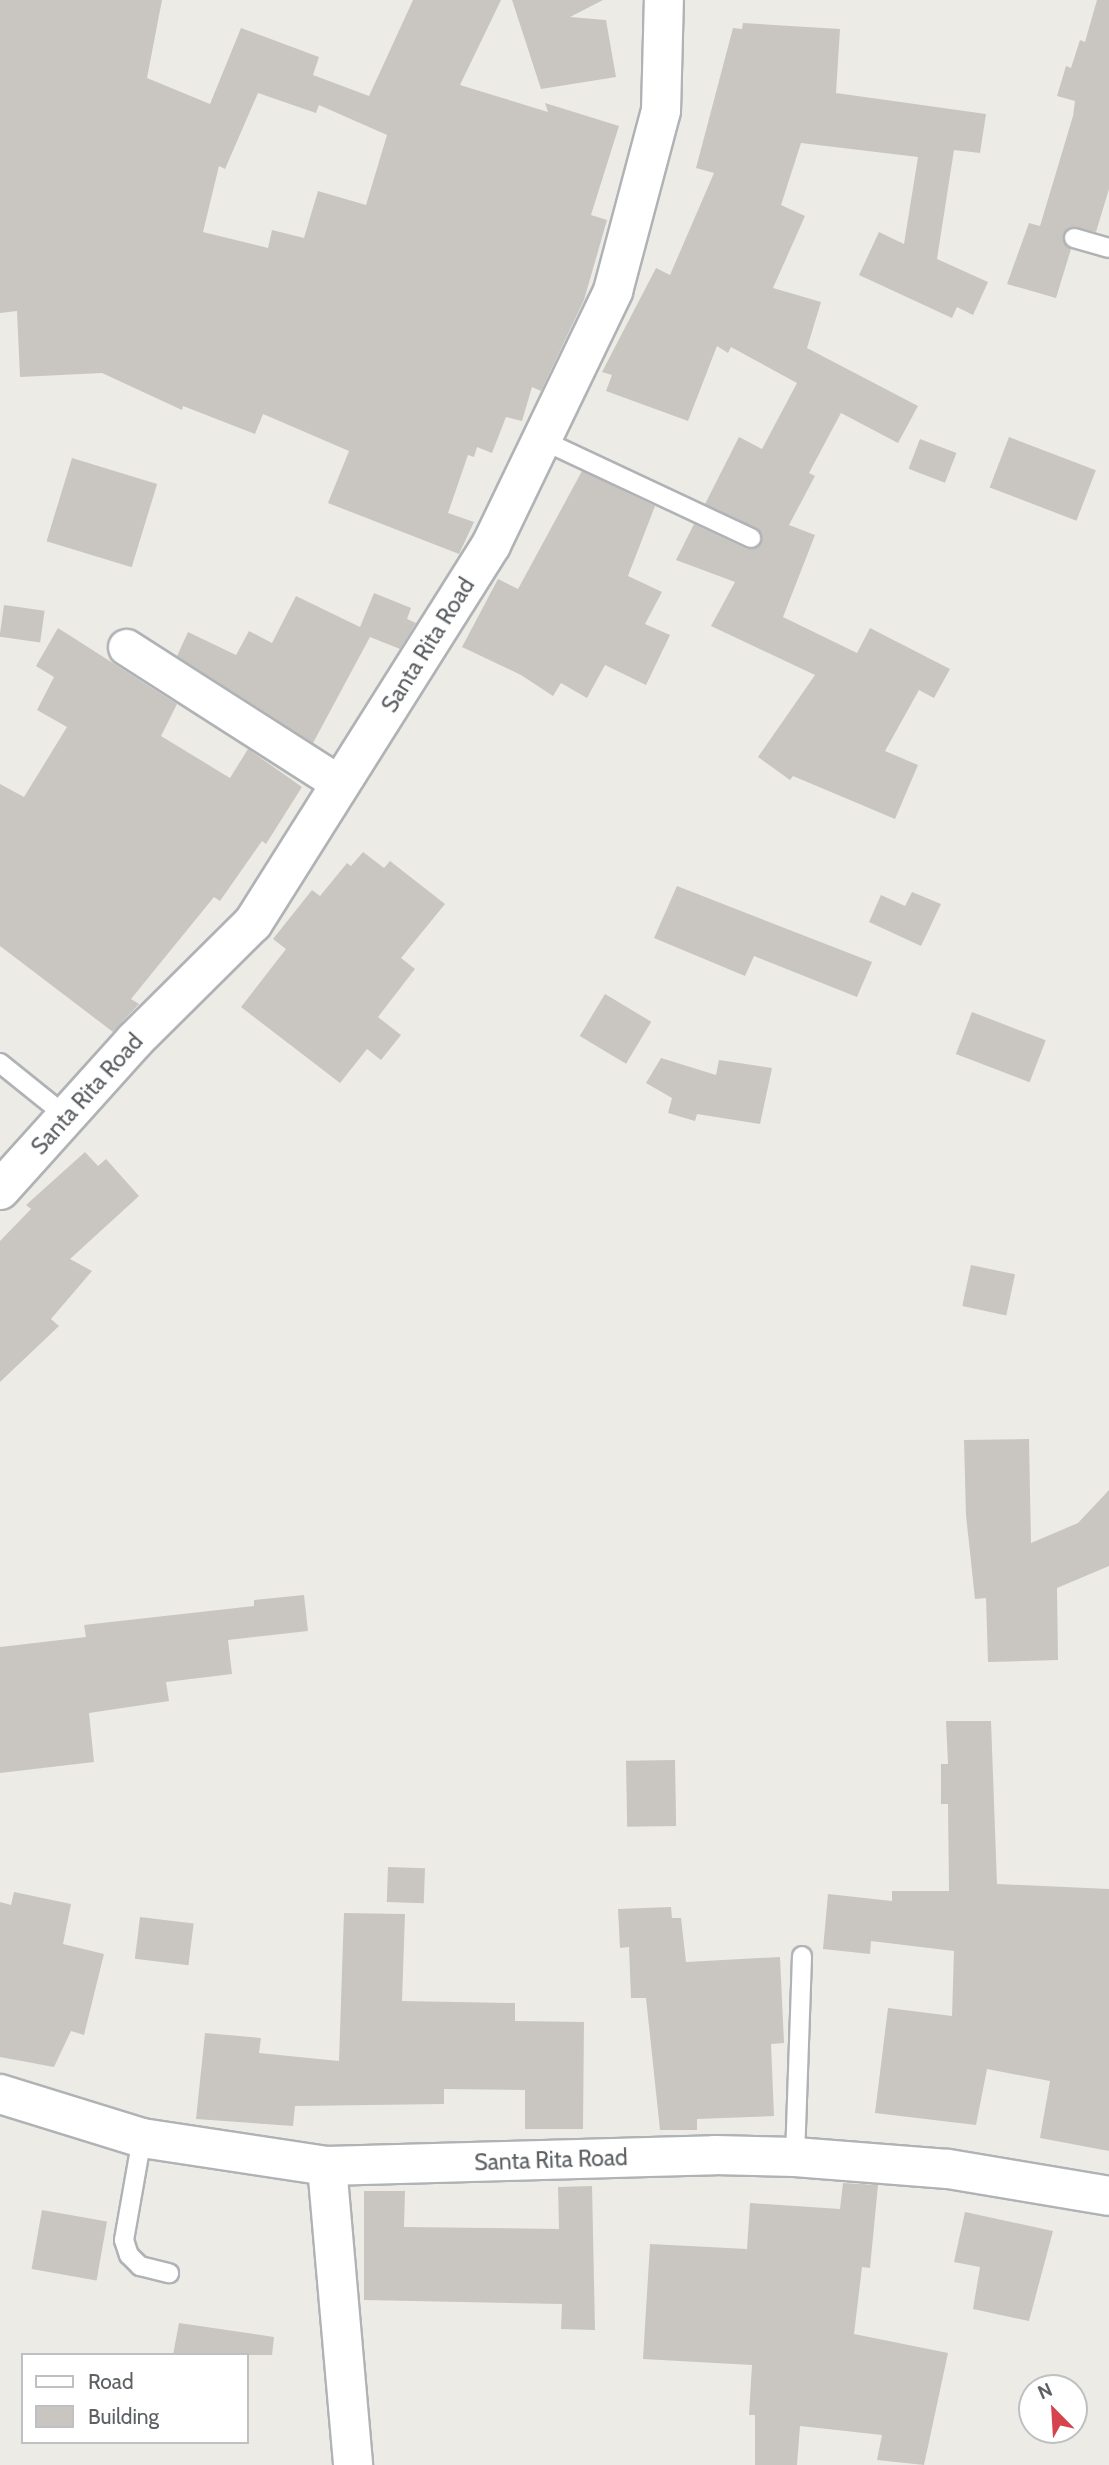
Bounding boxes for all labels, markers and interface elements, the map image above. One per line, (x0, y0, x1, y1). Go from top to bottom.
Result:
street label: Santa Rita Road (376, 573, 480, 717)
street label: Santa Rita Road (25, 1028, 149, 1160)
street label: Santa Rita Road (474, 2144, 628, 2176)
legend (21, 2353, 248, 2444)
text: Road (88, 2369, 134, 2394)
north arrow (1018, 2374, 1088, 2444)
text: N (1034, 2378, 1056, 2404)
text: Building (88, 2404, 159, 2429)

